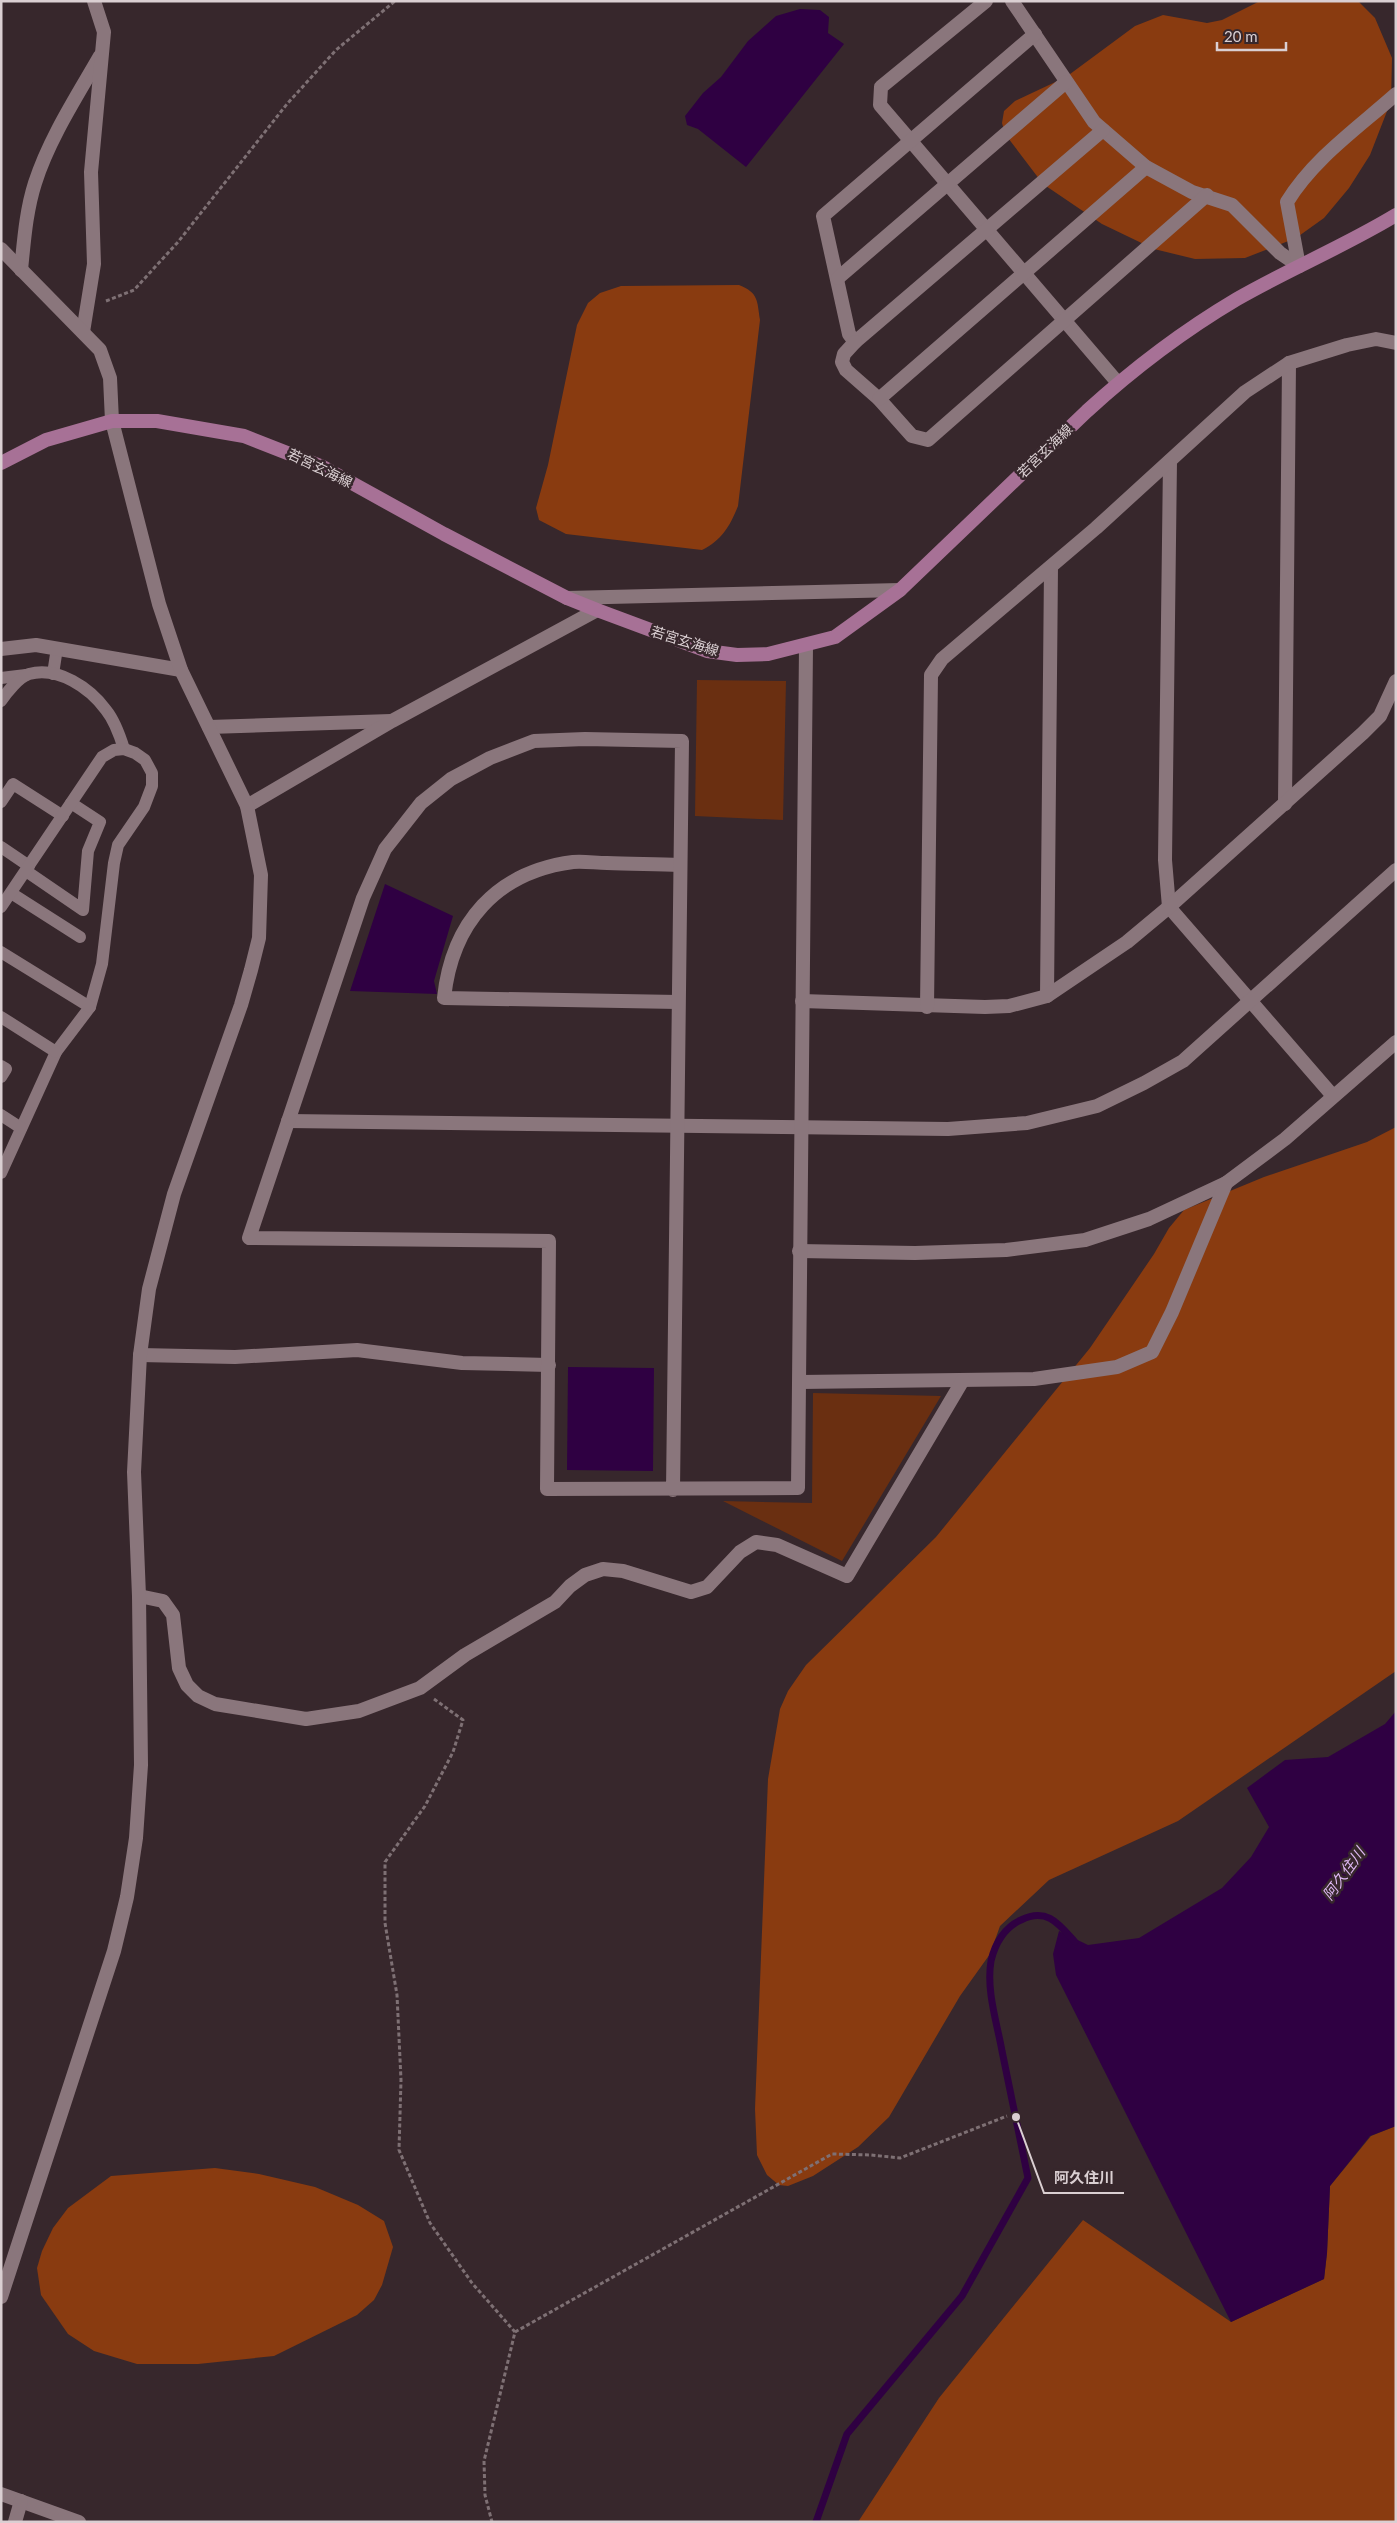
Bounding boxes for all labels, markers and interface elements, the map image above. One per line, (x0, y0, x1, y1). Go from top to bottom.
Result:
scale bar (1217, 20, 1286, 52)
text: 20 m (1224, 27, 1258, 45)
street label: 若宮玄海線 (1014, 420, 1076, 481)
street label: 若宮玄海線 (285, 445, 355, 491)
street label: 若宮玄海線 (649, 622, 721, 659)
water label: 阿久住川 (1318, 1842, 1369, 1903)
callout: 阿久住川 (1044, 2163, 1124, 2193)
text: 阿久住川 (1054, 2168, 1114, 2186)

